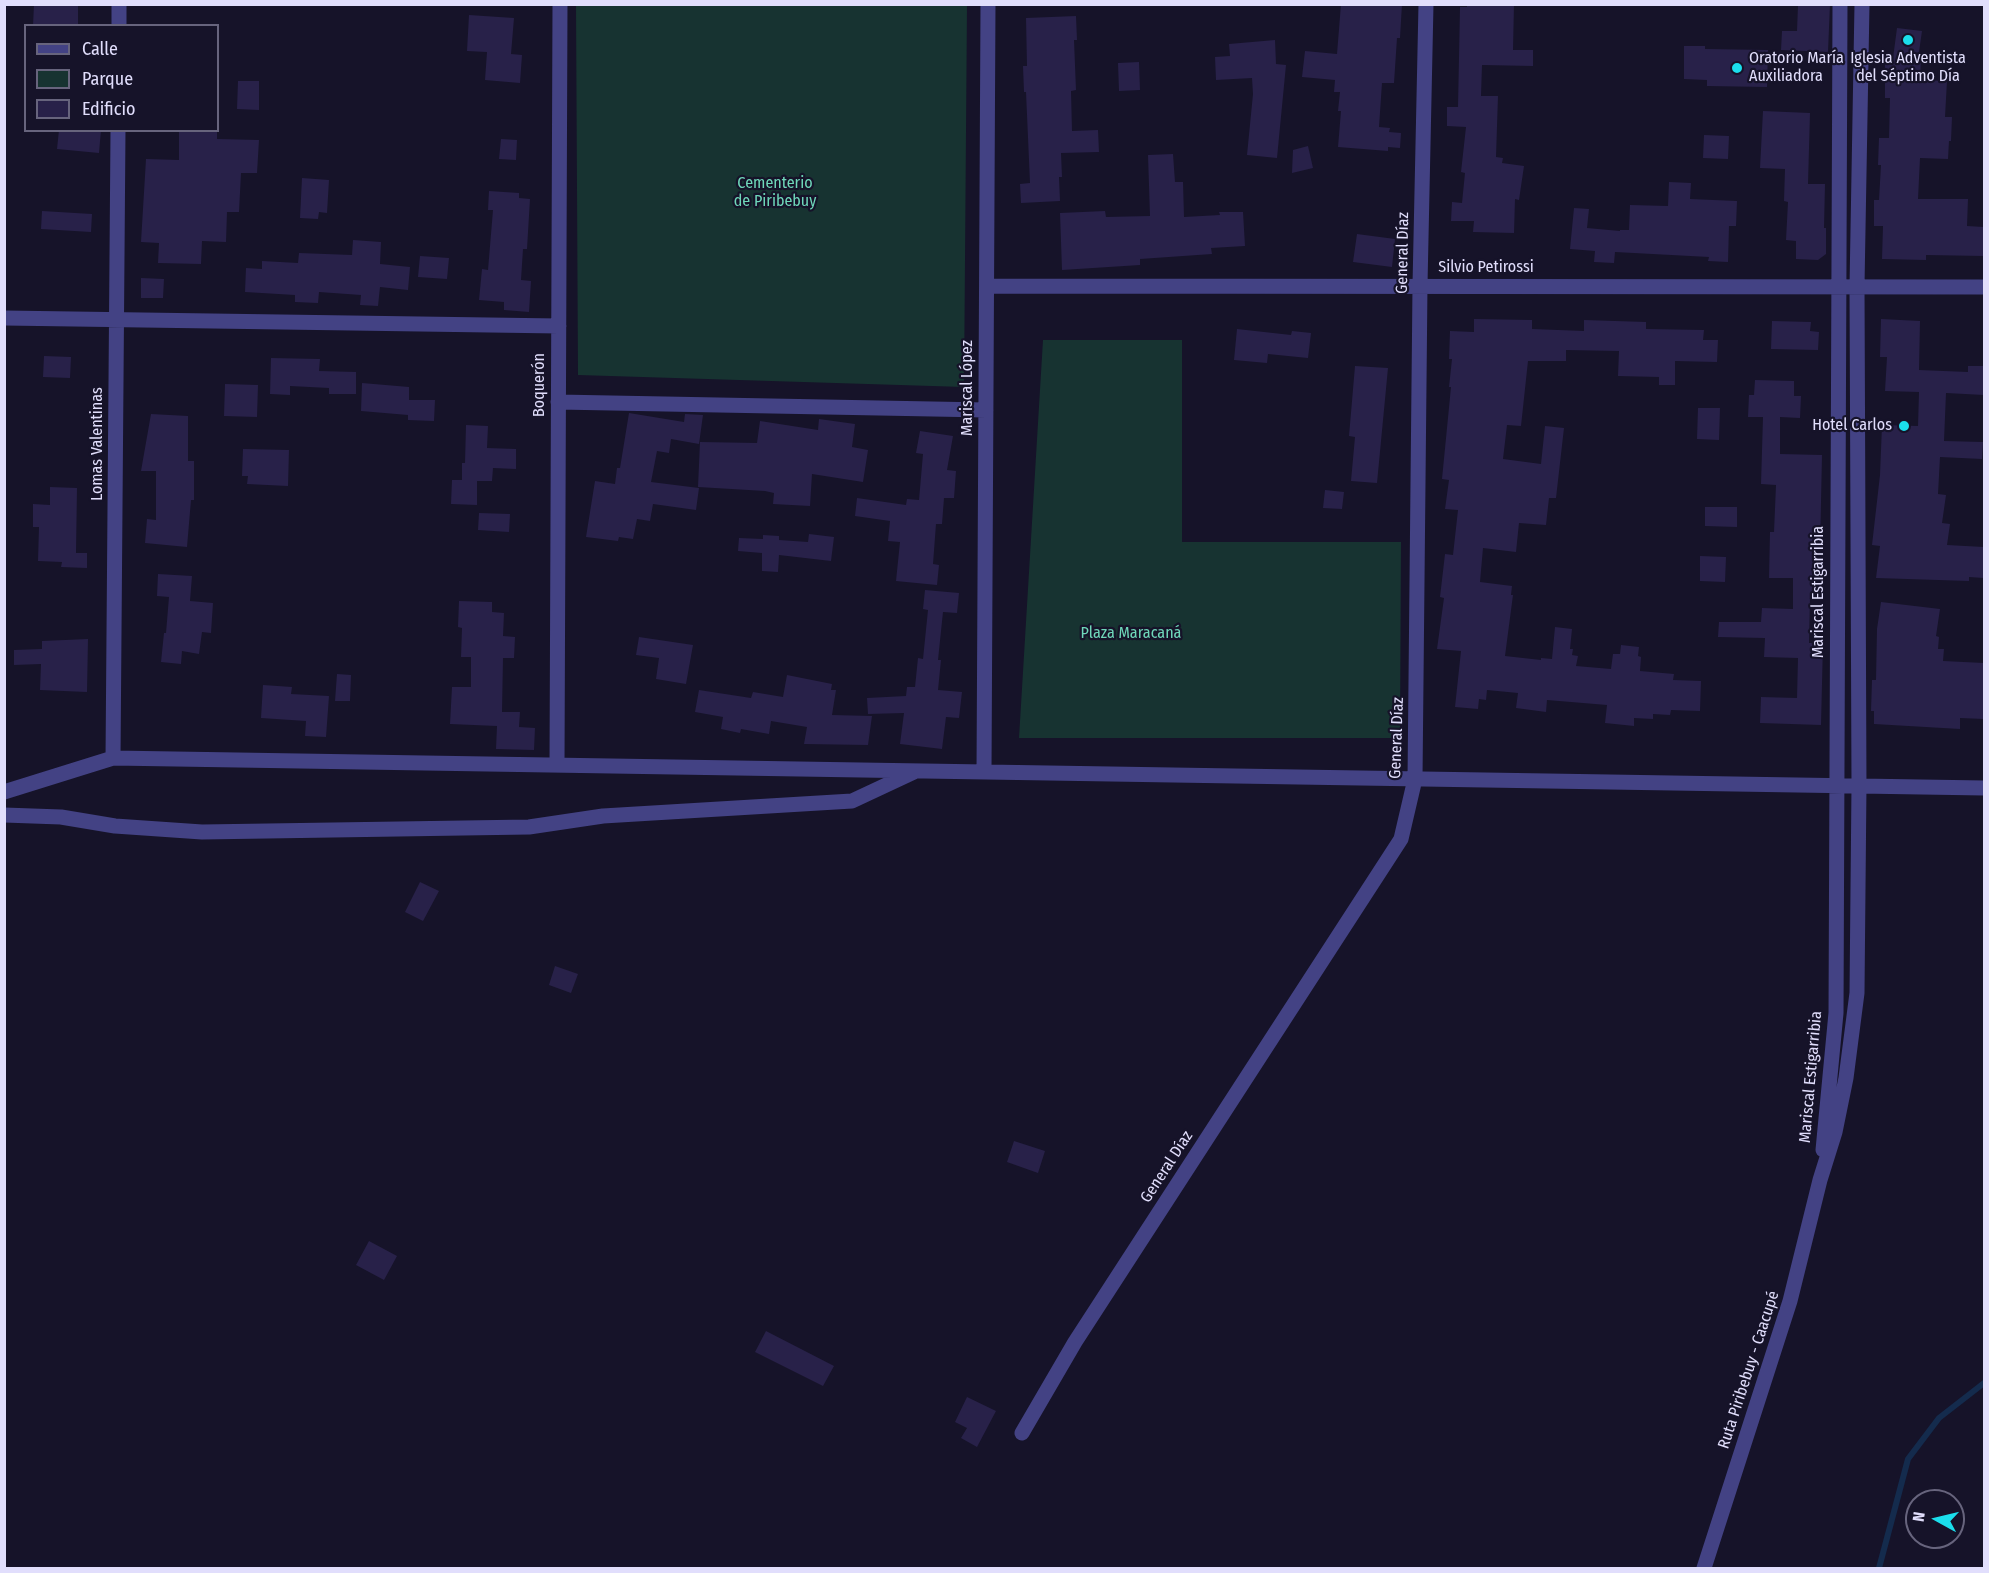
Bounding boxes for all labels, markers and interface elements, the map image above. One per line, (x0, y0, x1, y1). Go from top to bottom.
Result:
legend (24, 24, 219, 132)
marker: Iglesia Adventista del Séptimo Día (1901, 33, 1915, 47)
text: Calle (82, 38, 118, 60)
place label: Oratorio María Auxiliadora (1749, 49, 1844, 87)
place label: Iglesia Adventista del Séptimo Día (1850, 49, 1966, 87)
marker: Oratorio María Auxiliadora (1730, 61, 1744, 75)
text: Parque (82, 68, 133, 90)
text: Edificio (82, 98, 135, 120)
park label: Cementerio de Piribebuy (734, 174, 816, 212)
street label: General Díaz (1393, 212, 1413, 294)
street label: Silvio Petirossi (1438, 258, 1534, 278)
street label: Mariscal López (958, 340, 978, 436)
street label: Boquerón (530, 353, 550, 417)
street label: Lomas Valentinas (88, 387, 108, 501)
place label: Hotel Carlos (1812, 416, 1892, 436)
marker: Hotel Carlos (1897, 419, 1911, 433)
street label: Mariscal Estigarribia (1809, 526, 1829, 658)
park label: Plaza Maracaná (1081, 624, 1181, 644)
street label: General Díaz (1386, 697, 1408, 779)
street label: Mariscal Estigarribia (1796, 1010, 1826, 1144)
street label: General Díaz (1137, 1128, 1197, 1206)
street label: Ruta Piribebuy - Caacupé (1714, 1289, 1784, 1451)
north arrow (1905, 1489, 1965, 1549)
text: N (1909, 1511, 1929, 1523)

